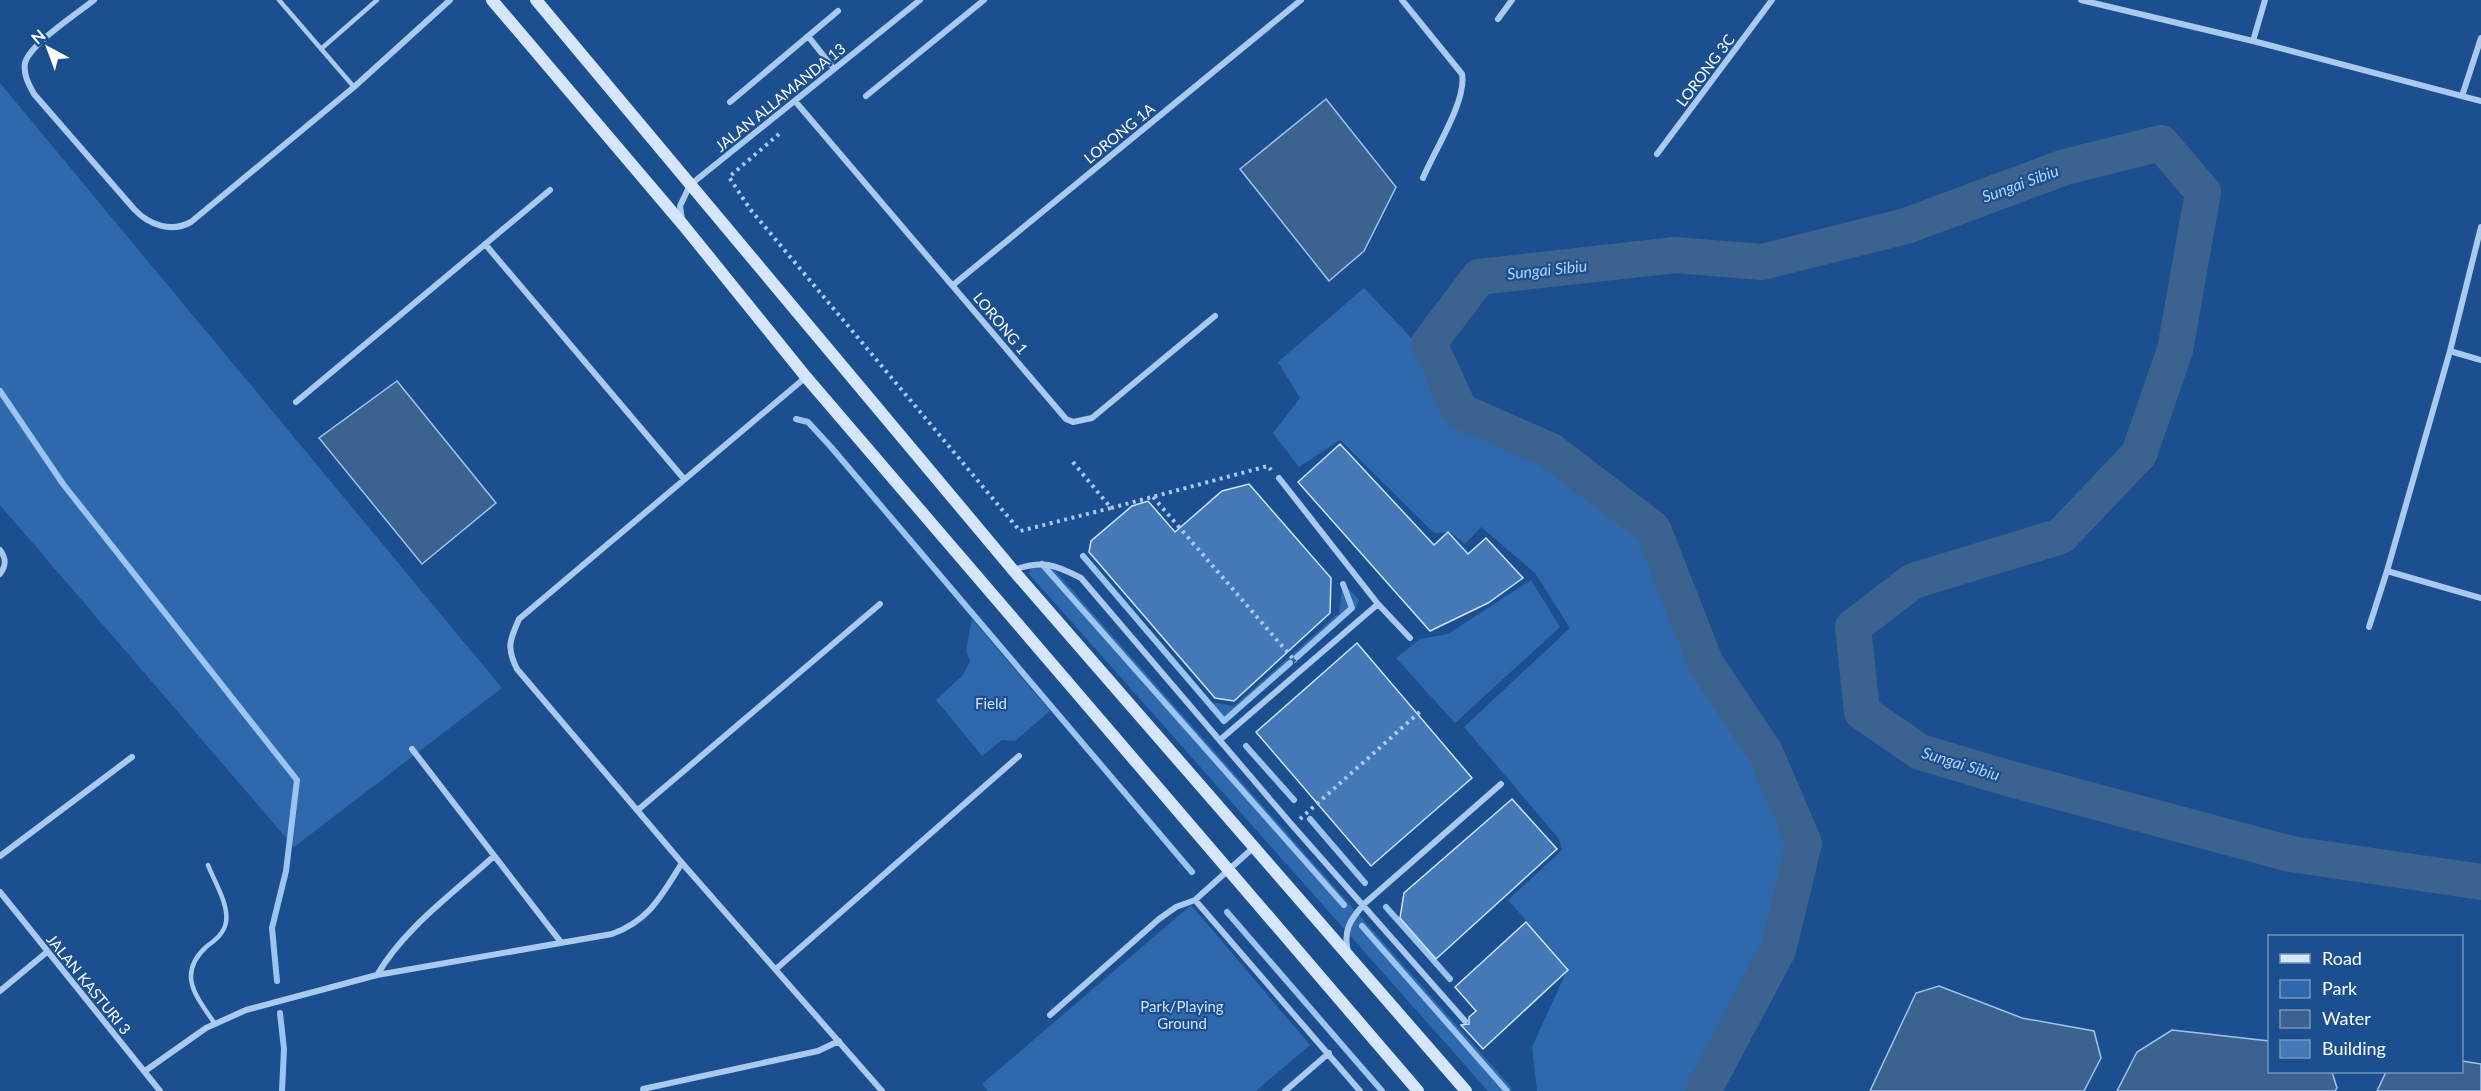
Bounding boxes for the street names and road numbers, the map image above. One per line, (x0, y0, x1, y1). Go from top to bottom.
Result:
street label: LORONG 3C (1672, 30, 1738, 110)
street label: JALAN ALLAMANDA 13 (711, 39, 849, 155)
street label: LORONG 1A (1080, 99, 1159, 167)
street label: LORONG 1 (970, 288, 1032, 358)
street label: JALAN KASTURI 3 (43, 930, 135, 1038)

